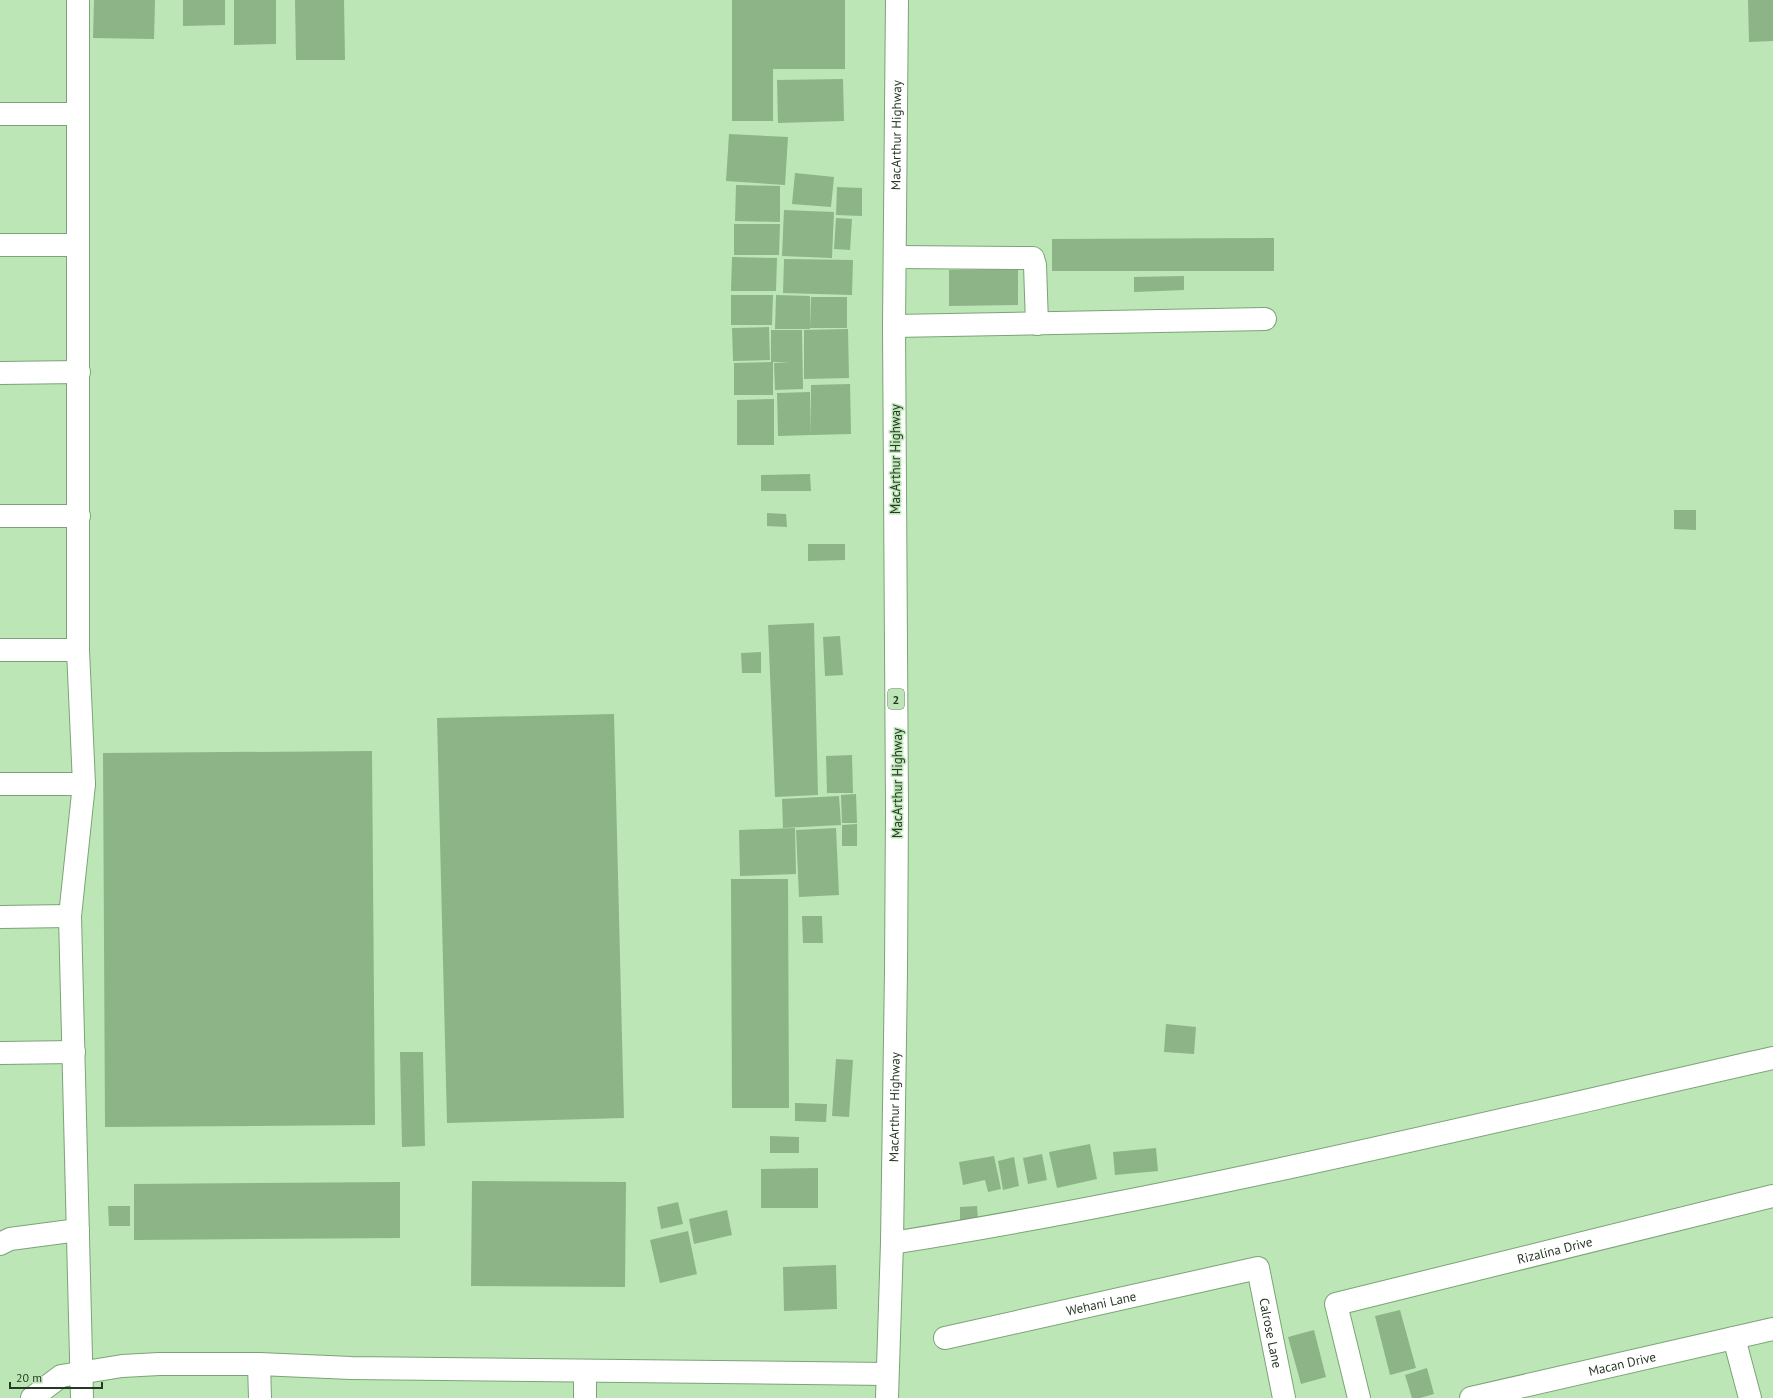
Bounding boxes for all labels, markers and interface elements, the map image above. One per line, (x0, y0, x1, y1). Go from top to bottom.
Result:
street label: MacArthur Highway (887, 80, 905, 190)
street label: MacArthur Highway (887, 404, 904, 514)
road number: 2 (888, 689, 904, 709)
street label: MacArthur Highway (889, 728, 906, 838)
street label: MacArthur Highway (885, 1052, 903, 1162)
street label: Rizalina Drive (1515, 1232, 1594, 1267)
street label: Wehani Lane (1065, 1287, 1138, 1319)
street label: Calrose Lane (1256, 1296, 1286, 1369)
street label: Macan Drive (1587, 1348, 1658, 1379)
scale bar (10, 1364, 102, 1390)
text: 20 m (16, 1370, 42, 1385)

